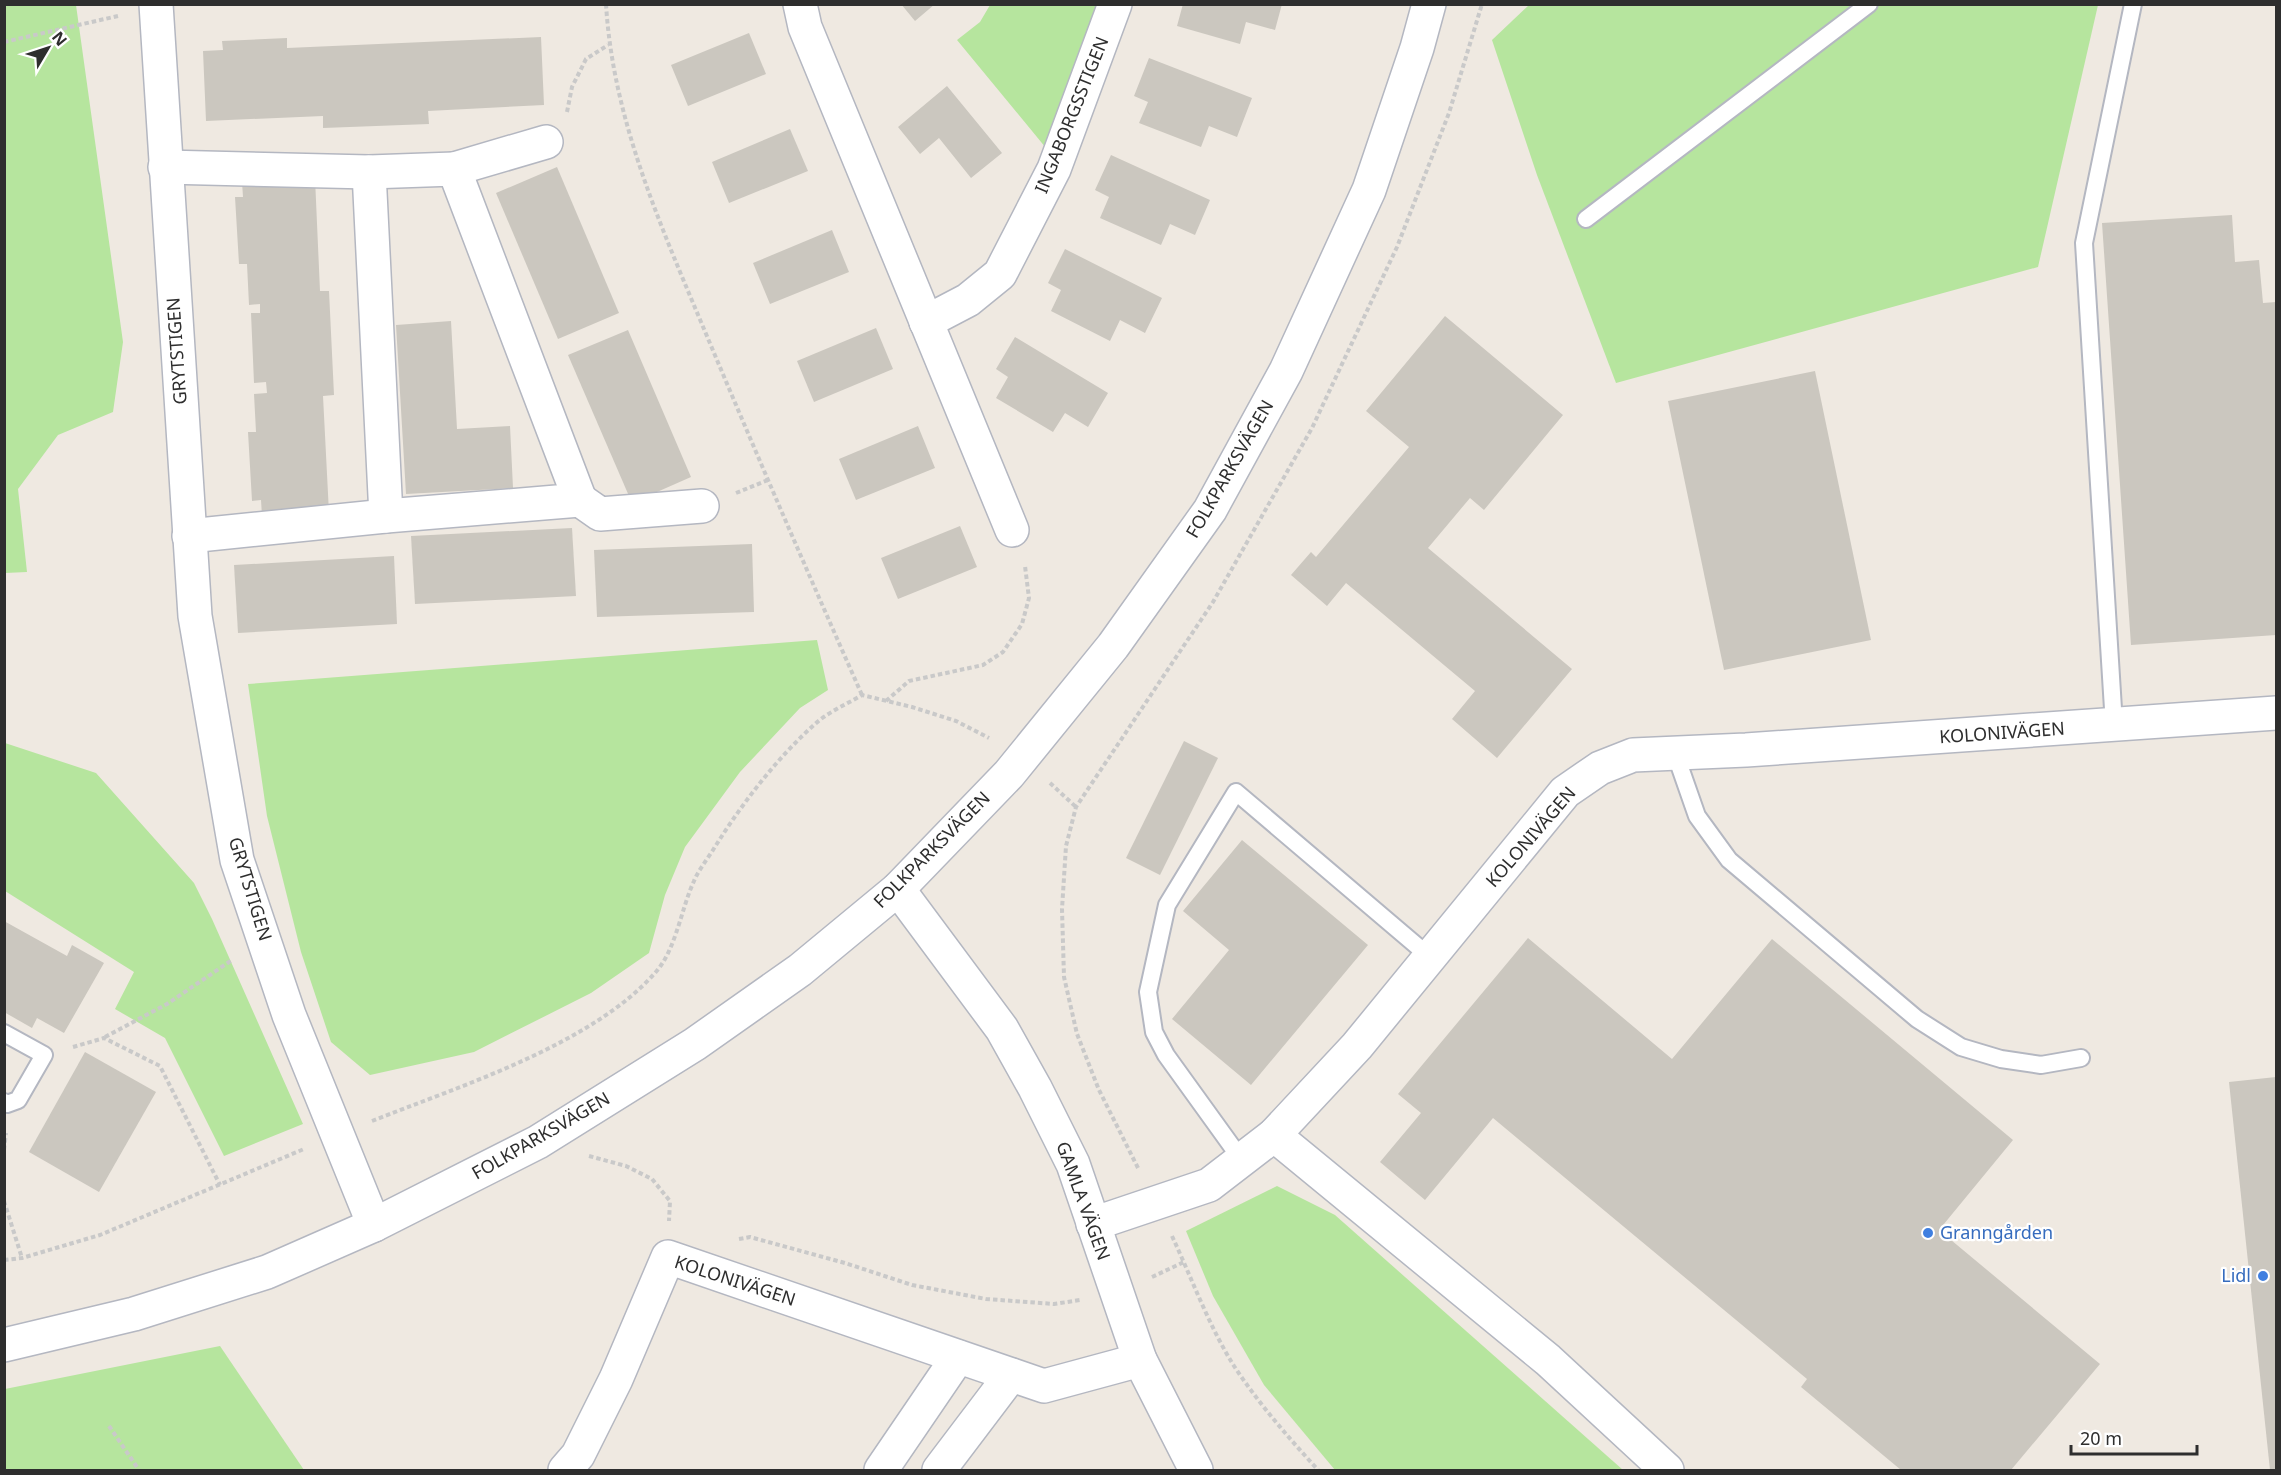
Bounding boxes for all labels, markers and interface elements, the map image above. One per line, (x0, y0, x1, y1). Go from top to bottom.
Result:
north arrow (18, 18, 78, 78)
text: N (47, 27, 72, 51)
street label: INGABORGSSTIGEN (1029, 33, 1114, 197)
street label: GRYTSTIGEN (160, 297, 192, 405)
street label: FOLKPARKSVÄGEN (1180, 395, 1278, 542)
street label: KOLONIVÄGEN (1938, 716, 2065, 748)
street label: KOLONIVÄGEN (1480, 781, 1581, 892)
street label: FOLKPARKSVÄGEN (868, 786, 995, 913)
street label: GRYTSTIGEN (224, 834, 278, 944)
street label: FOLKPARKSVÄGEN (467, 1086, 614, 1184)
street label: GAMLA VÄGEN (1051, 1138, 1117, 1263)
place label: Granngården (1940, 1220, 2053, 1244)
marker: Granngården (1921, 1226, 1935, 1240)
street label: KOLONIVÄGEN (672, 1249, 799, 1311)
place label: Lidl (2221, 1263, 2251, 1287)
marker: Lidl (2256, 1269, 2270, 1283)
scale bar (2071, 1418, 2197, 1456)
text: 20 m (2080, 1426, 2122, 1450)

